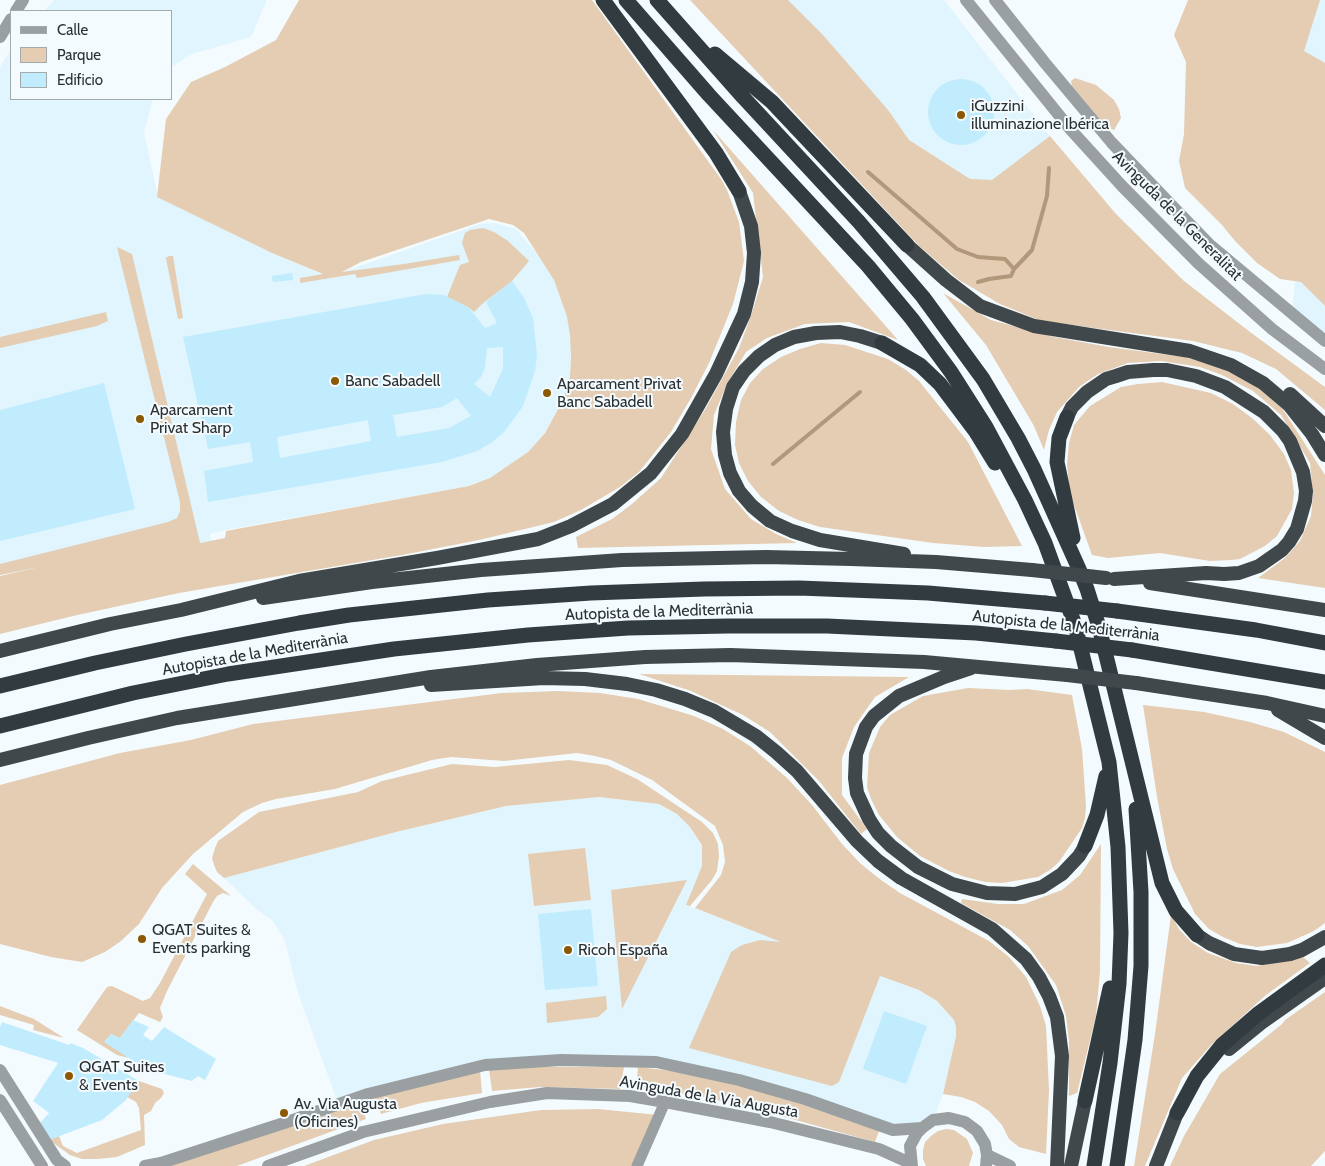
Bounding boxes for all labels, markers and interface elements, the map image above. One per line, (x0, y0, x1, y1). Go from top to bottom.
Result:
legend (10, 10, 172, 100)
text: Calle (57, 21, 88, 39)
text: Parque (57, 46, 101, 64)
text: Edificio (57, 71, 103, 89)
place label: iGuzzini illuminazione Ibérica (971, 96, 1109, 134)
marker: iGuzzini illuminazione Ibérica (955, 109, 967, 121)
street label: Avinguda de la Generalitat (1108, 147, 1246, 285)
place label: Banc Sabadell (345, 371, 440, 391)
place label: Aparcament Privat Banc Sabadell (557, 374, 681, 412)
marker: Banc Sabadell (329, 375, 341, 387)
marker: Aparcament Privat Banc Sabadell (541, 387, 553, 399)
place label: Aparcament Privat Sharp (150, 400, 233, 438)
marker: Aparcament Privat Sharp (134, 413, 146, 425)
street label: Autopista de la Mediterrània (565, 599, 753, 625)
street label: Autopista de la Mediterrània (972, 607, 1160, 645)
street label: Autopista de la Mediterrània (161, 628, 349, 680)
place label: QGAT Suites & Events parking (152, 920, 251, 958)
marker: QGAT Suites & Events parking (136, 933, 148, 945)
place label: Ricoh España (578, 940, 668, 960)
marker: Ricoh España (562, 944, 574, 956)
place label: QGAT Suites & Events (79, 1057, 164, 1095)
marker: QGAT Suites & Events (63, 1070, 75, 1082)
street label: Avinguda de la Via Augusta (618, 1072, 800, 1122)
place label: Av. Via Augusta (Oficines) (294, 1094, 397, 1132)
marker: Av. Via Augusta (Oficines) (278, 1107, 290, 1119)

